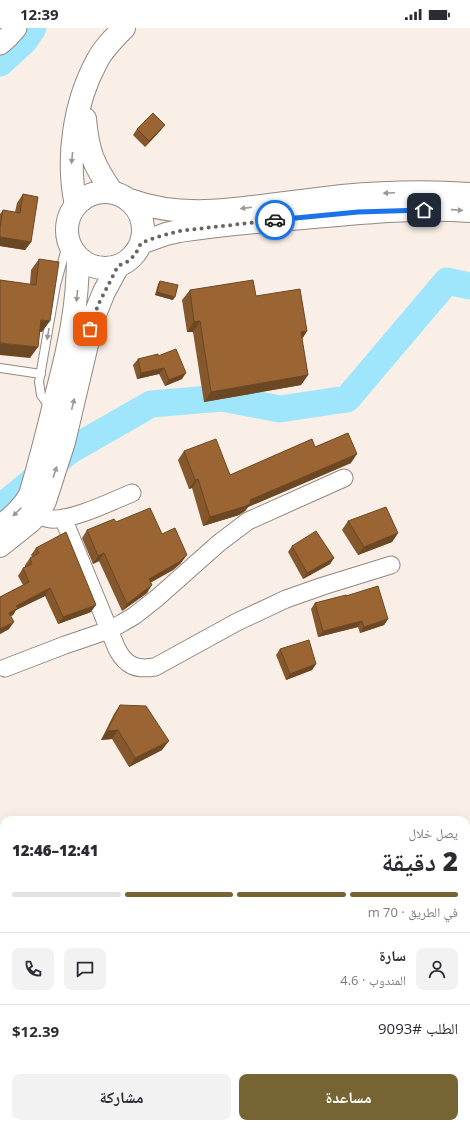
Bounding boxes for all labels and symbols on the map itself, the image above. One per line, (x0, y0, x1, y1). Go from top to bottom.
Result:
one-way arrow (69, 152, 75, 164)
one-way arrow (383, 189, 395, 196)
pin (407, 193, 441, 227)
courier (255, 200, 295, 240)
one-way arrow (240, 205, 252, 211)
one-way arrow (451, 207, 463, 214)
one-way arrow (74, 290, 80, 302)
pin (73, 312, 107, 346)
one-way arrow (45, 328, 51, 340)
one-way arrow (70, 398, 76, 410)
one-way arrow (52, 465, 58, 477)
one-way arrow (12, 507, 22, 517)

